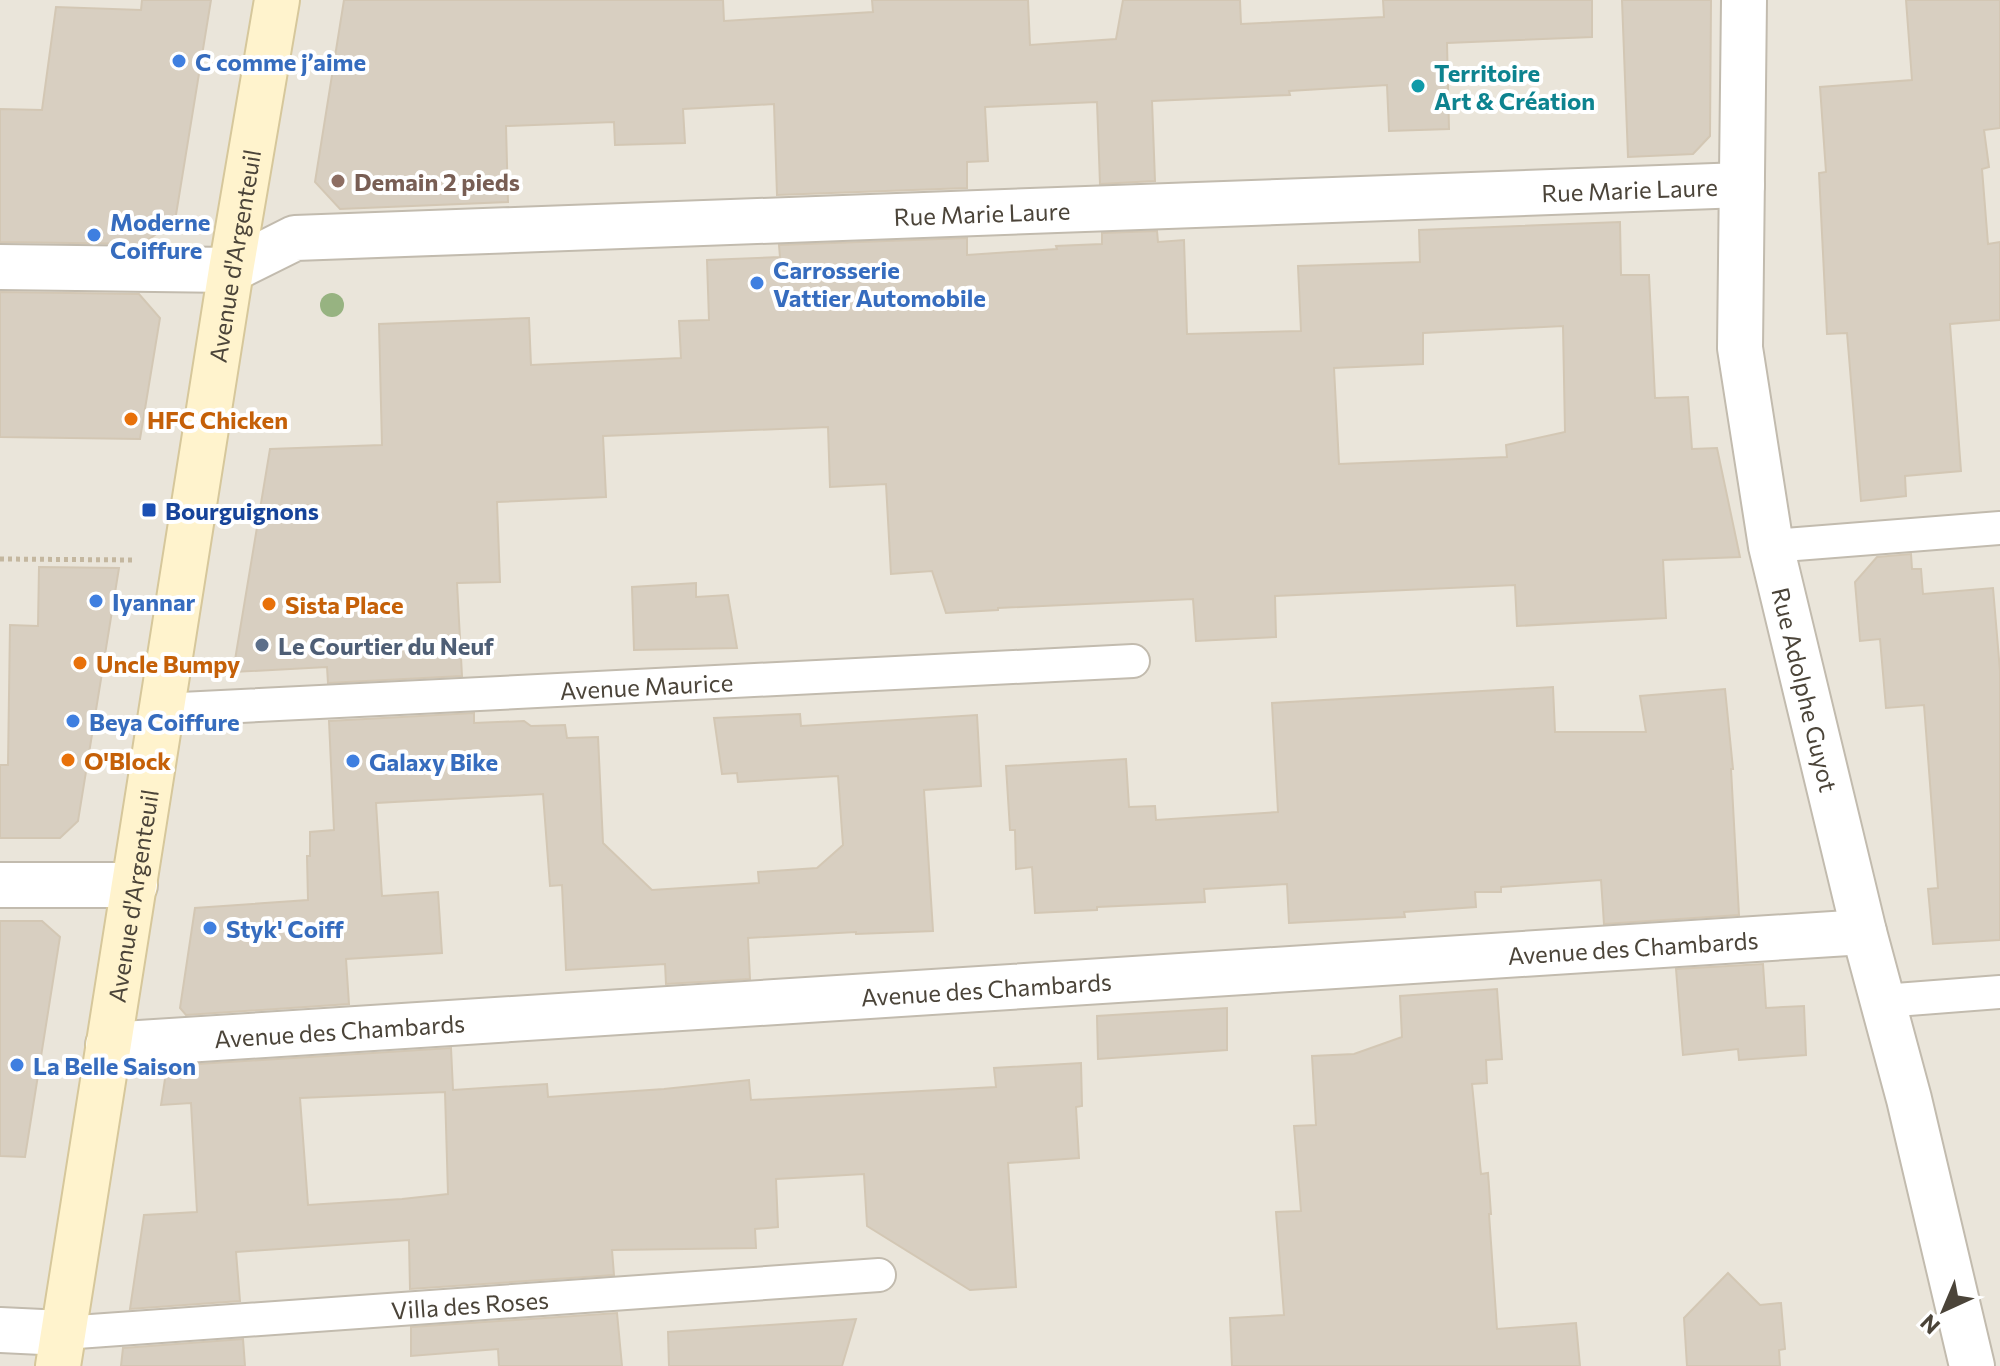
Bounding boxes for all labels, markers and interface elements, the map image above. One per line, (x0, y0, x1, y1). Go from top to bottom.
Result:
place label: C comme j’aime (195, 47, 366, 76)
marker: C comme j’aime (170, 52, 188, 70)
place label: Territoire Art & Création (1434, 58, 1595, 115)
marker: Territoire Art & Création (1409, 77, 1427, 95)
street label: Avenue d'Argenteuil (202, 147, 266, 364)
place label: Demain 2 pieds (354, 167, 520, 196)
street label: Rue Marie Laure (1541, 171, 1718, 207)
marker: Demain 2 pieds (329, 172, 347, 190)
street label: Rue Marie Laure (893, 195, 1071, 231)
place label: Moderne Coiffure (110, 207, 210, 264)
marker: Moderne Coiffure (85, 226, 103, 244)
place label: Carrosserie Vattier Automobile (773, 255, 986, 312)
marker: Carrosserie Vattier Automobile (748, 274, 766, 292)
place label: HFC Chicken (147, 405, 288, 434)
marker: HFC Chicken (122, 410, 140, 428)
place label: Bourguignons (165, 496, 319, 525)
marker: Bourguignons (140, 501, 158, 519)
street label: Rue Adolphe Guyot (1767, 584, 1844, 795)
place label: Iyannar (112, 587, 196, 616)
place label: Sista Place (285, 590, 404, 619)
marker: Iyannar (87, 592, 105, 610)
marker: Sista Place (260, 595, 278, 613)
place label: Le Courtier du Neuf (278, 631, 494, 660)
marker: Le Courtier du Neuf (253, 636, 271, 654)
place label: Uncle Bumpy (96, 649, 240, 678)
marker: Uncle Bumpy (71, 654, 89, 672)
street label: Avenue Maurice (559, 667, 734, 704)
place label: Beya Coiffure (89, 707, 240, 736)
marker: Beya Coiffure (64, 712, 82, 730)
place label: O'Block (84, 746, 171, 775)
place label: Galaxy Bike (369, 747, 498, 776)
marker: O'Block (59, 751, 77, 769)
marker: Galaxy Bike (344, 752, 362, 770)
street label: Avenue d'Argenteuil (101, 787, 163, 1005)
place label: Styk' Coiff (226, 914, 345, 943)
marker: Styk' Coiff (201, 919, 219, 937)
street label: Avenue des Chambards (1507, 924, 1759, 969)
street label: Avenue des Chambards (860, 966, 1112, 1011)
street label: Avenue des Chambards (213, 1008, 466, 1053)
place label: La Belle Saison (33, 1051, 196, 1080)
marker: La Belle Saison (8, 1056, 26, 1074)
north arrow (1904, 1270, 1984, 1350)
street label: Villa des Roses (390, 1284, 550, 1324)
text: N (1914, 1309, 1945, 1340)

